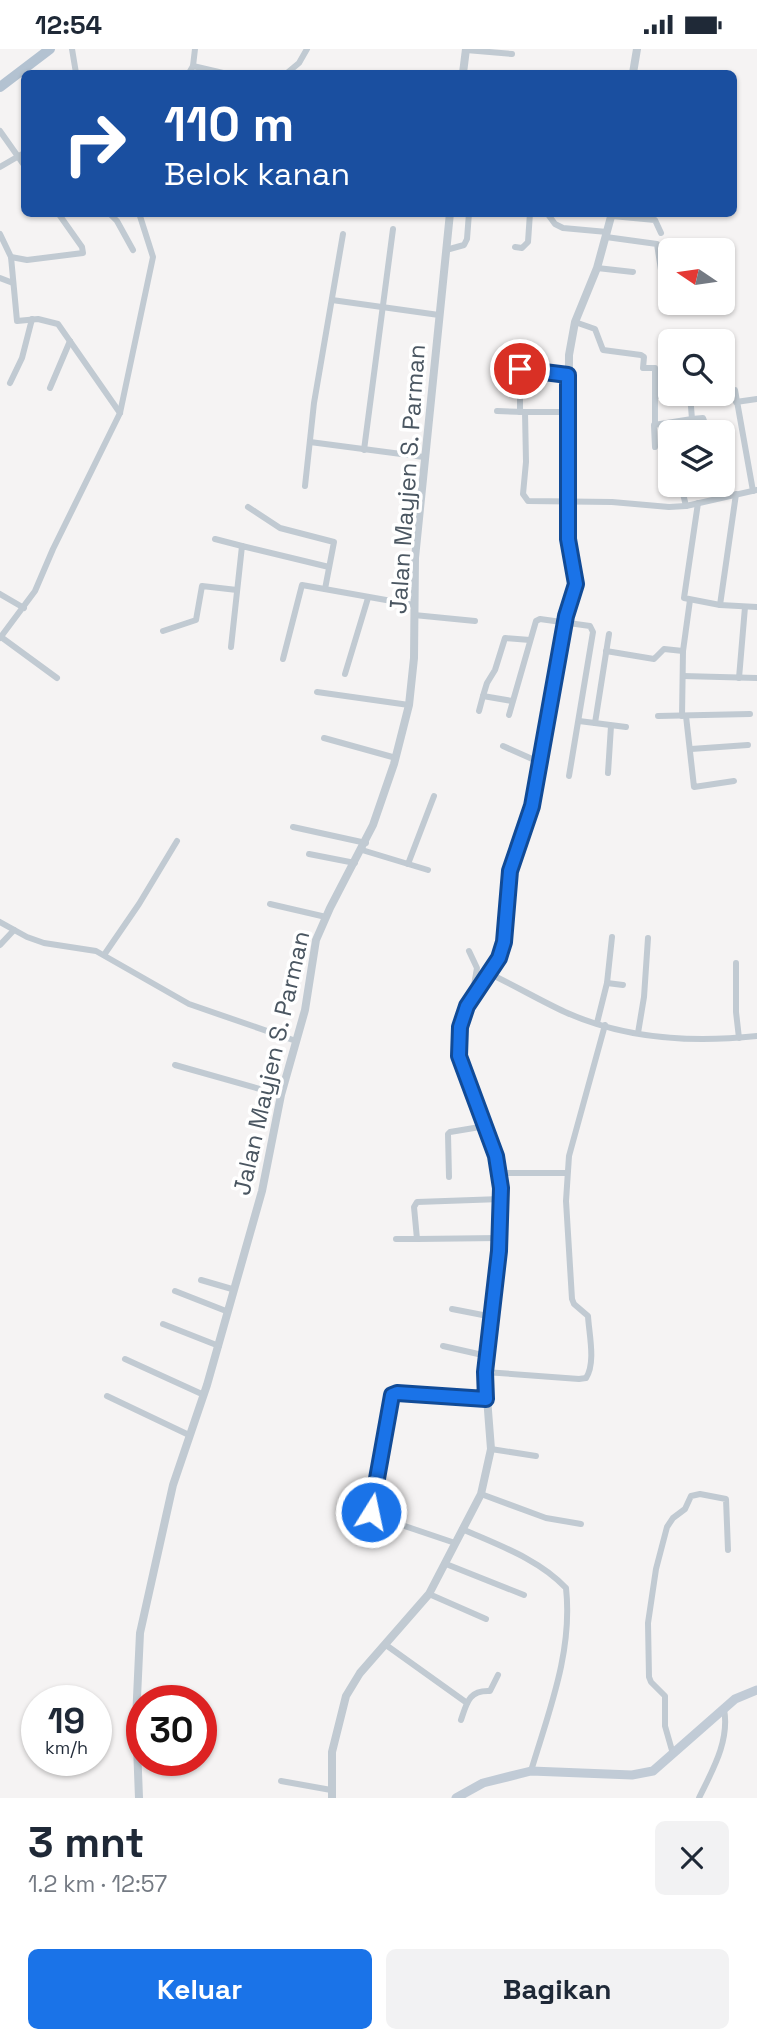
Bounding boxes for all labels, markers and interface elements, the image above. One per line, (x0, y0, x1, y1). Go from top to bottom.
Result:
text: 12:54 (35, 8, 102, 42)
text: 110 m (164, 93, 294, 155)
icon: right (49, 98, 140, 189)
text: Belok kanan (164, 154, 350, 194)
north arrow (658, 238, 735, 315)
map controls (658, 238, 735, 497)
button: search (658, 329, 735, 406)
pin (490, 339, 550, 399)
street label: Jalan Mayjen S. Parman (382, 343, 432, 615)
icon: arrive (501, 350, 539, 388)
button: layers (658, 420, 735, 497)
street label: Jalan Mayjen S. Parman (225, 928, 317, 1198)
position arrow (334, 1475, 408, 1549)
speed limit sign: 30 (126, 1685, 217, 1776)
text: 19 (48, 1699, 85, 1743)
text: km/h (45, 1736, 88, 1759)
text: 3 mnt (28, 1816, 145, 1869)
button: close (655, 1821, 729, 1895)
text: 1.2 km · 12:57 (28, 1869, 167, 1899)
button: Keluar (28, 1949, 372, 2029)
button: Bagikan (386, 1949, 729, 2029)

